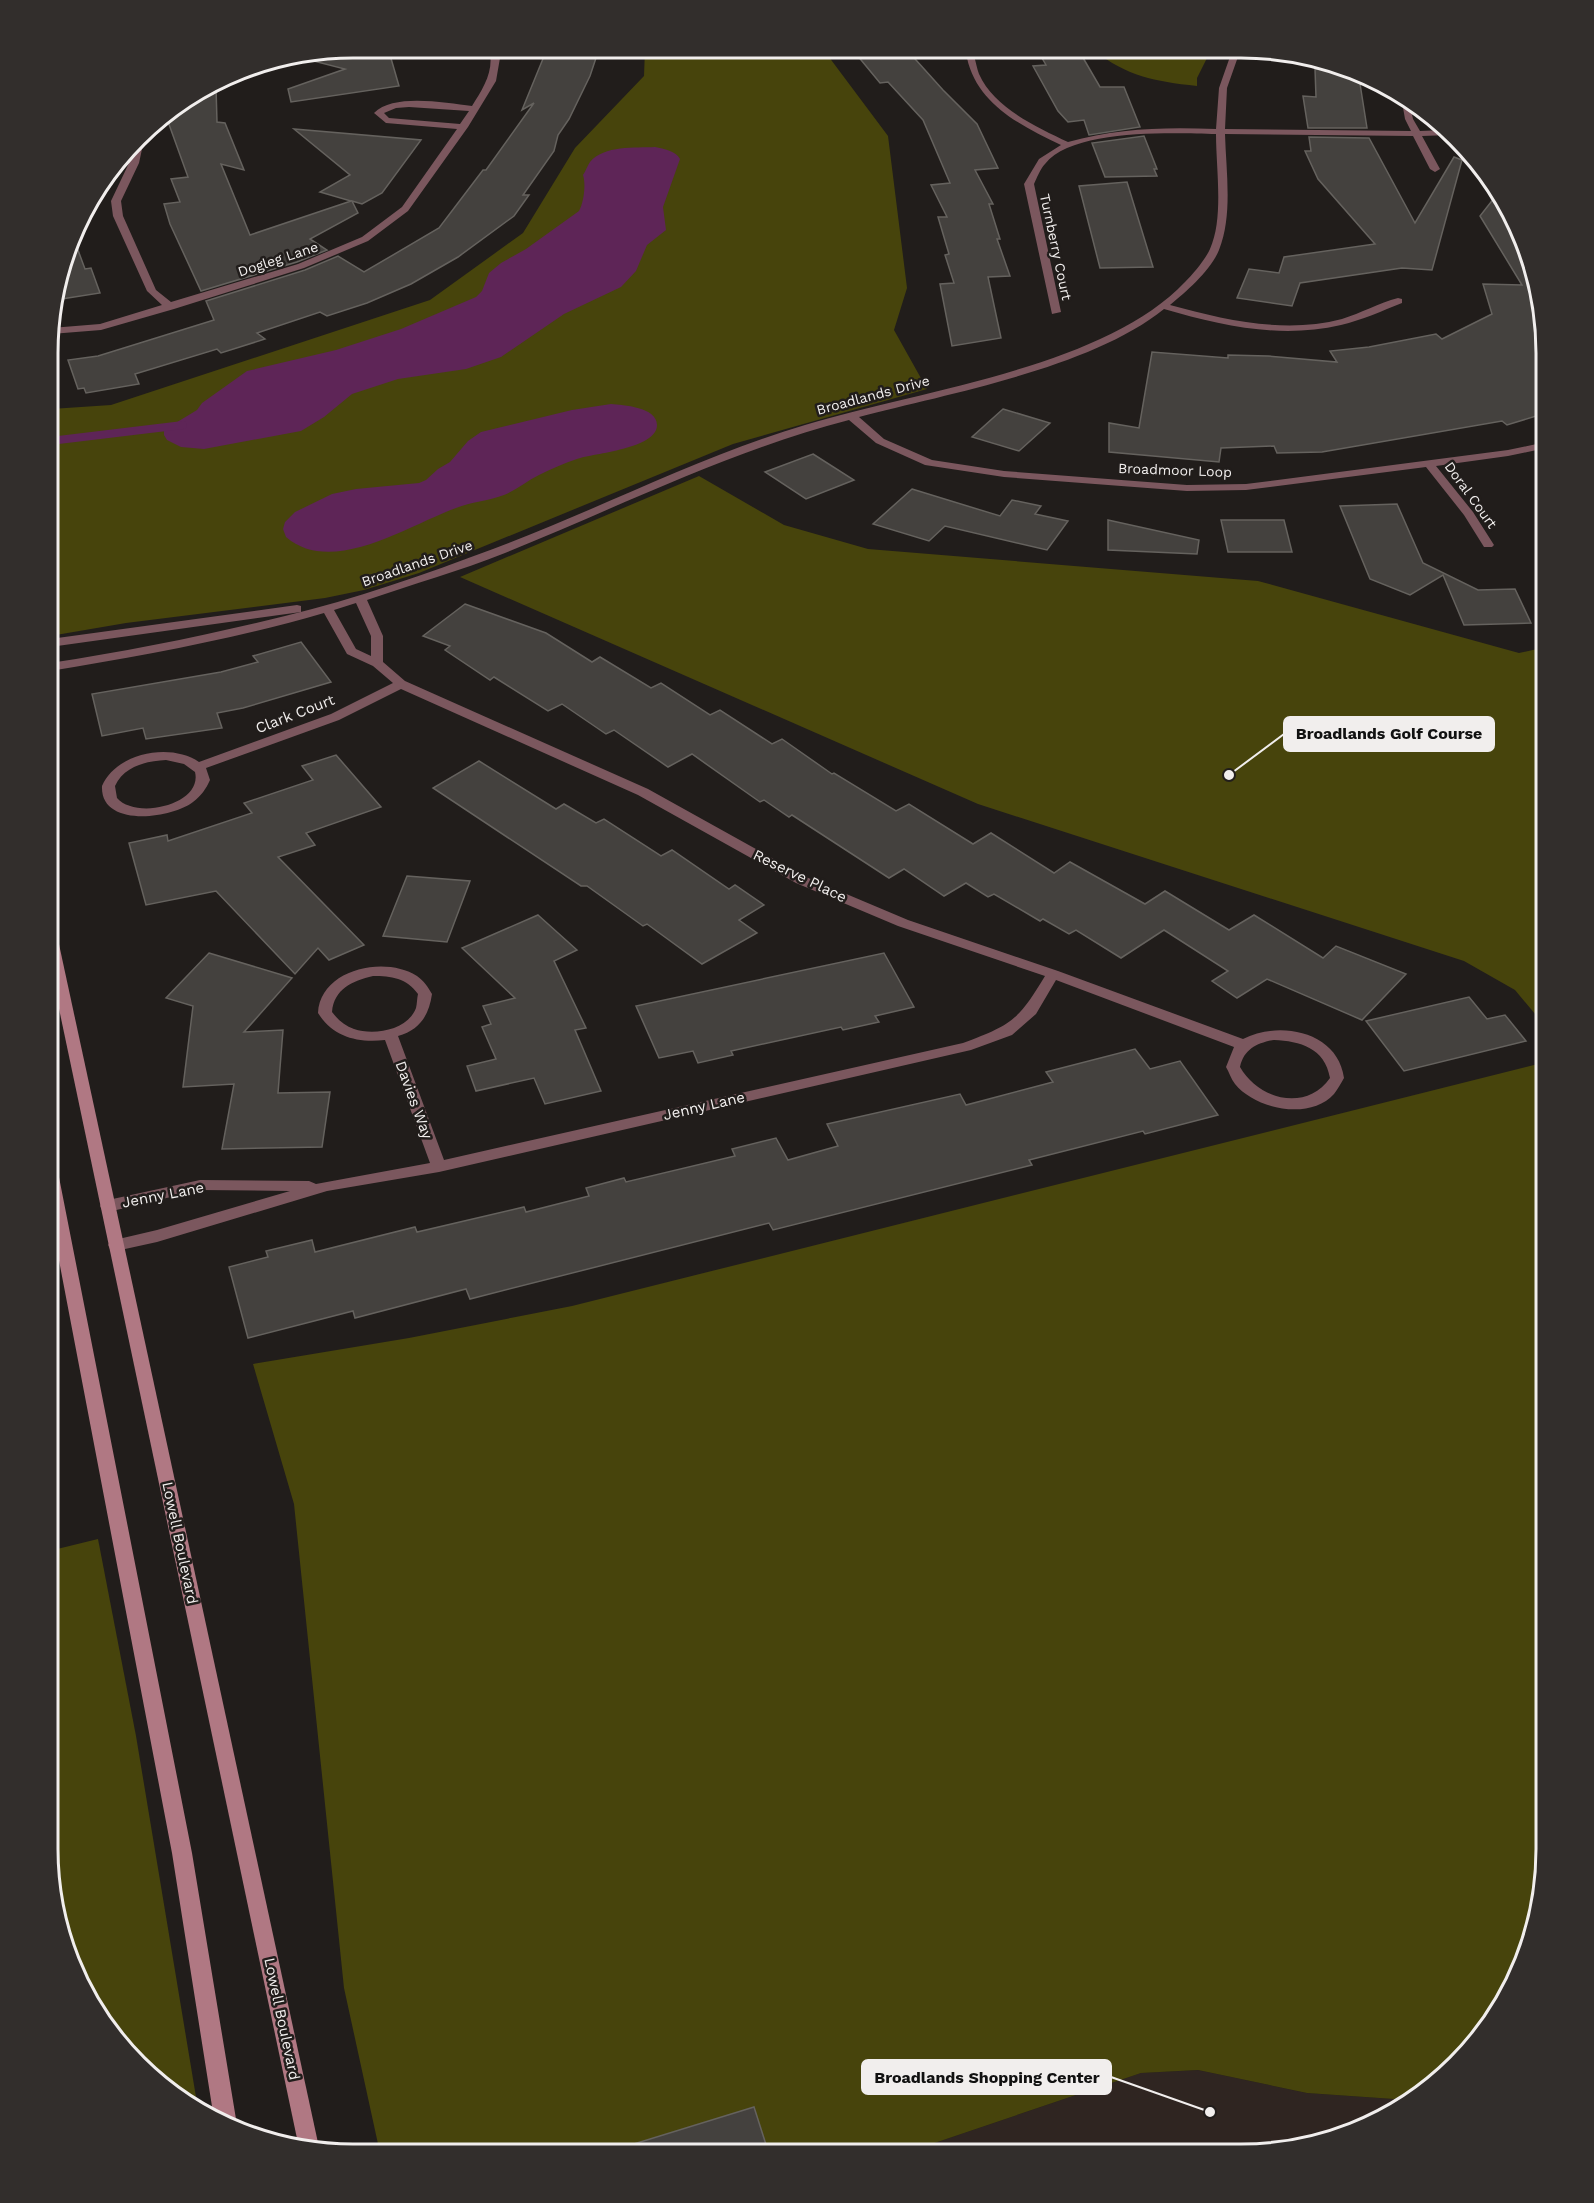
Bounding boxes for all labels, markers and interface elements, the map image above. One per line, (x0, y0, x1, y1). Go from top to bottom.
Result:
street label: Turnberry Court (1037, 192, 1075, 302)
street label: Dogleg Lane (236, 238, 320, 280)
street label: Broadlands Drive (815, 372, 931, 418)
street label: Doral Court (1442, 459, 1501, 531)
street label: Broadmoor Loop (1118, 460, 1232, 480)
street label: Broadlands Drive (359, 536, 475, 590)
street label: Clark Court (253, 690, 338, 737)
callout: Broadlands Golf Course (1284, 717, 1494, 751)
text: Broadlands Golf Course (1296, 724, 1482, 743)
street label: Reserve Place (750, 846, 850, 906)
street label: Davies Way (392, 1059, 437, 1142)
street label: Jenny Lane (661, 1088, 747, 1124)
street label: Jenny Lane (120, 1178, 206, 1212)
street label: Lowell Boulevard (158, 1480, 202, 1606)
street label: Lowell Boulevard (260, 1956, 304, 2082)
callout: Broadlands Shopping Center (862, 2060, 1111, 2094)
text: Broadlands Shopping Center (874, 2068, 1100, 2087)

